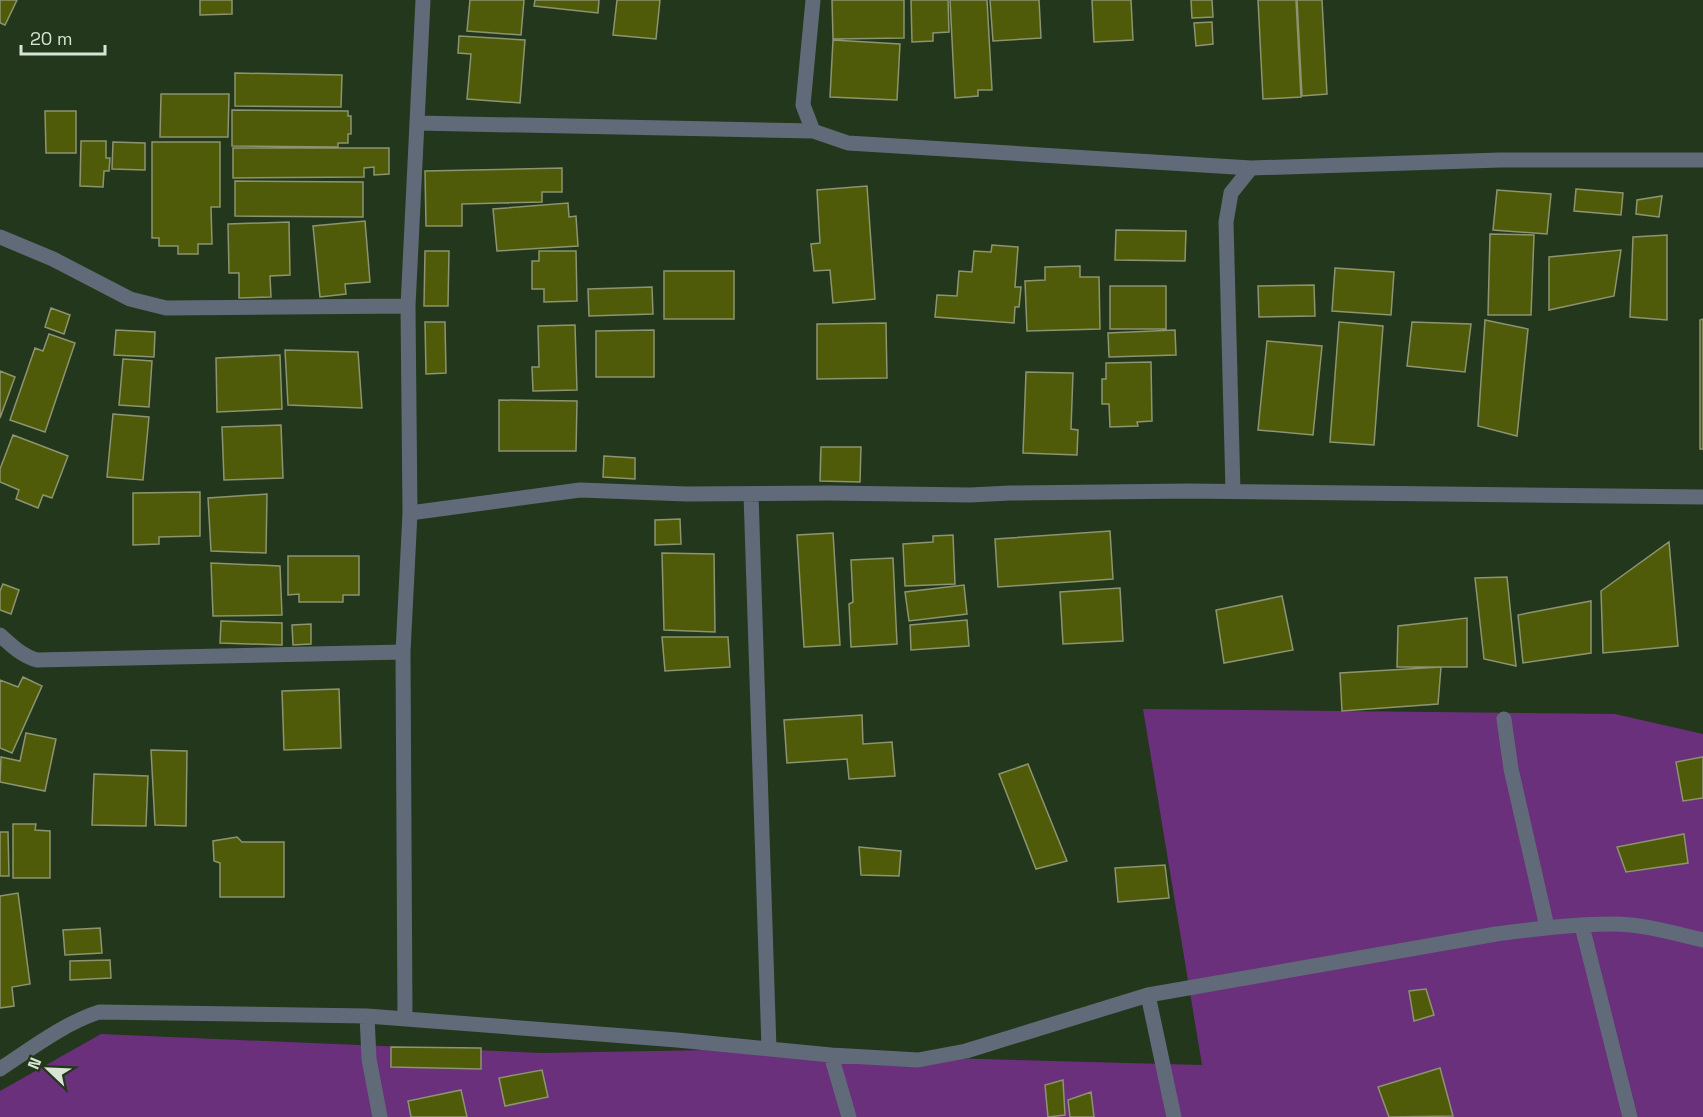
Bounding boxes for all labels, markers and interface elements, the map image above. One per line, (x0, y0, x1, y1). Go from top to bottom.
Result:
scale bar (21, 18, 105, 56)
text: 20 m (30, 27, 73, 50)
north arrow (18, 1039, 78, 1099)
text: N (23, 1054, 46, 1072)

